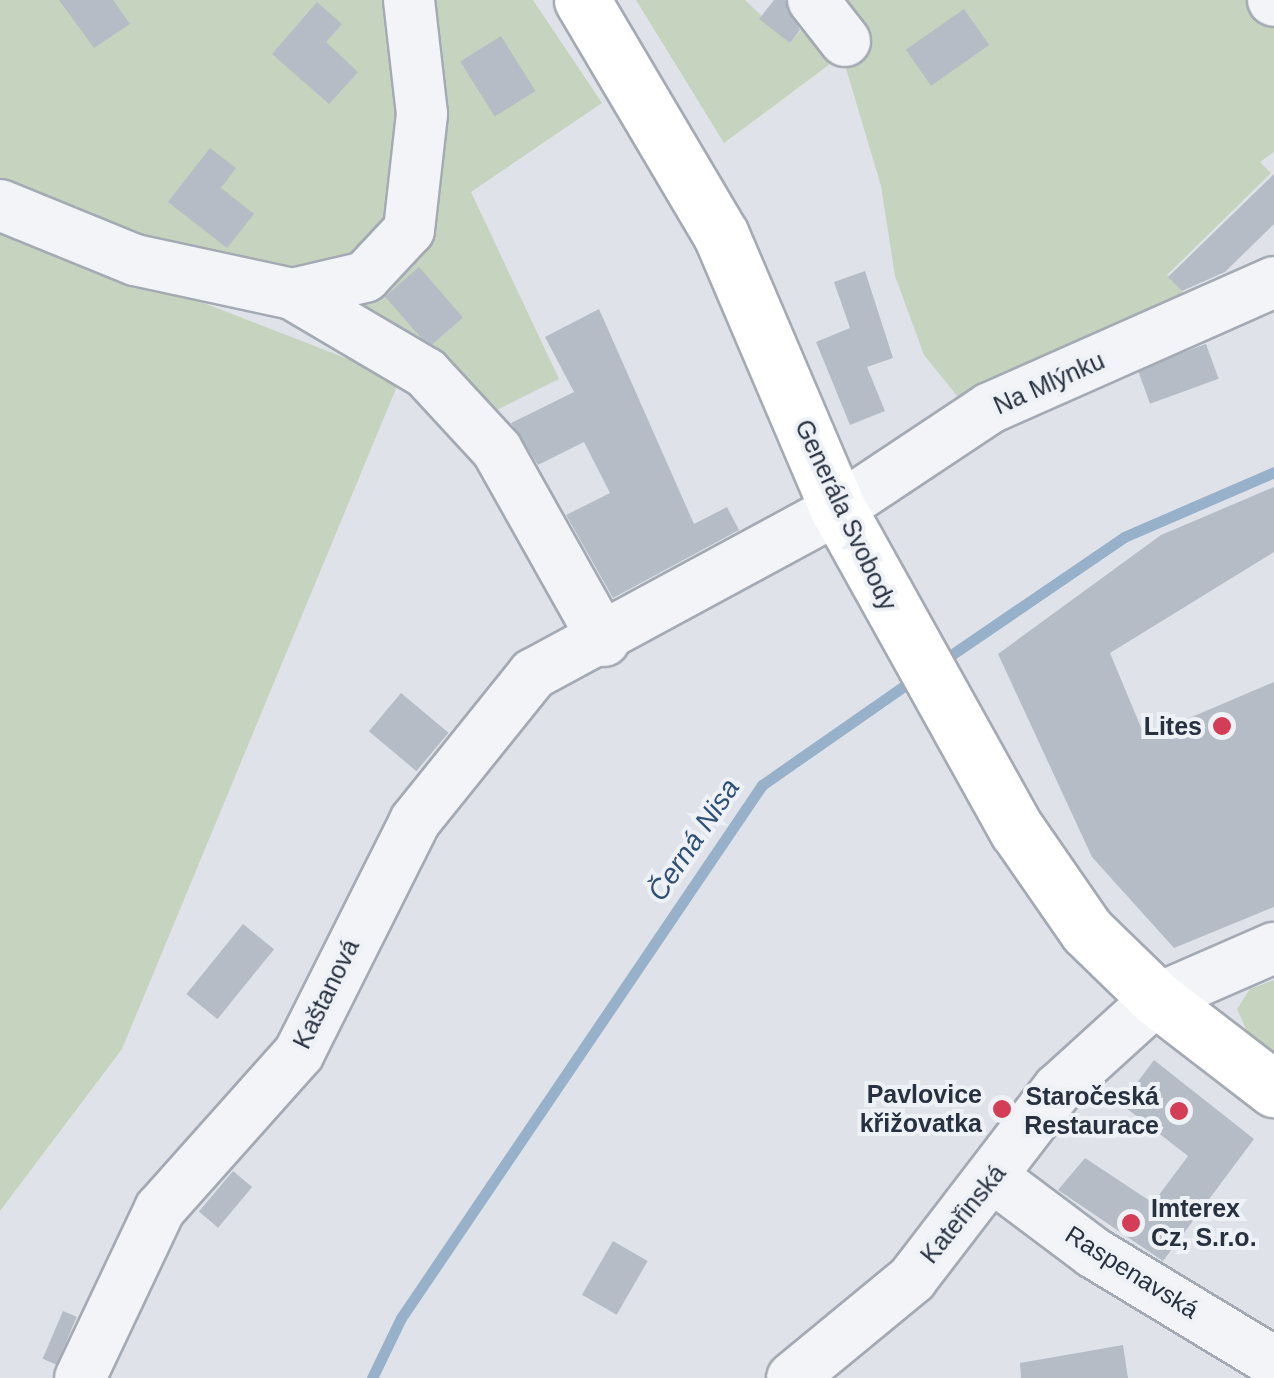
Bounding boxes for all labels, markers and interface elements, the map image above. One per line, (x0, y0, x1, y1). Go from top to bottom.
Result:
street label: Na Mlýnku (989, 345, 1109, 421)
street label: Generála Svobody (789, 415, 903, 615)
place label: Lites (1144, 711, 1202, 741)
marker: Lites (1211, 715, 1233, 737)
water label: Černá Nisa (641, 773, 747, 907)
street label: Kaštanová (287, 934, 365, 1054)
place label: Pavlovice křižovatka (860, 1080, 982, 1139)
place label: Staročeská Restaurace (1024, 1082, 1159, 1141)
marker: Pavlovice křižovatka (991, 1098, 1013, 1120)
marker: Staročeská Restaurace (1168, 1100, 1190, 1122)
street label: Kateřinská (914, 1159, 1012, 1269)
place label: Imterex Cz, S.r.o. (1151, 1194, 1257, 1253)
marker: Imterex Cz, S.r.o. (1120, 1212, 1142, 1234)
street label: Raspenavská (1060, 1219, 1204, 1325)

